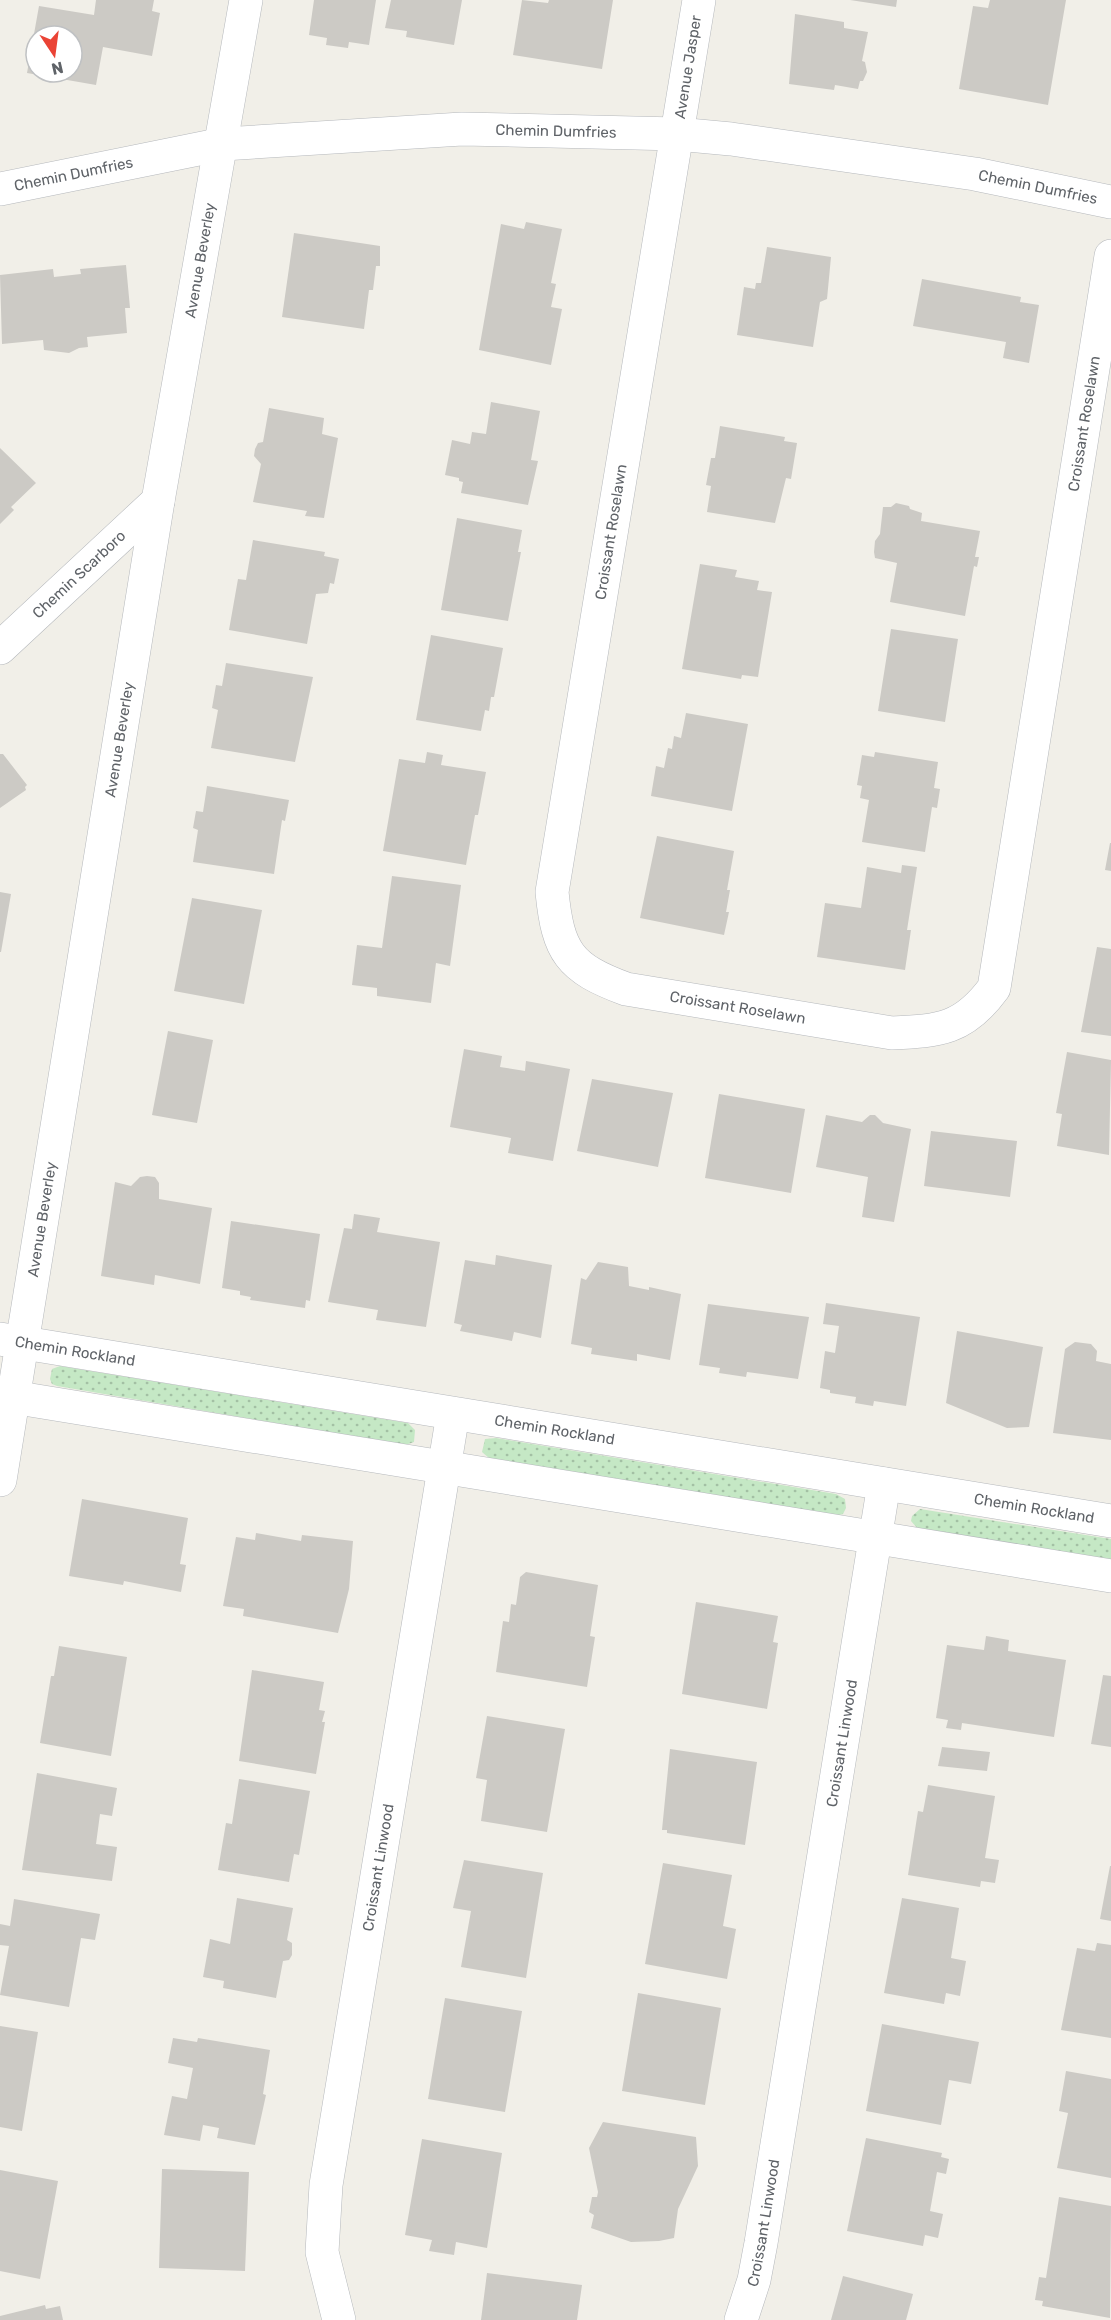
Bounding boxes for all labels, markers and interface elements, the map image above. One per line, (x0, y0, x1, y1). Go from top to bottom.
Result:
street label: Avenue Jasper (671, 14, 705, 120)
north arrow (24, 24, 84, 84)
text: N (50, 58, 65, 79)
street label: Chemin Dumfries (495, 121, 617, 142)
street label: Chemin Dumfries (12, 153, 135, 195)
street label: Chemin Dumfries (977, 166, 1099, 208)
street label: Avenue Beverley (181, 201, 219, 319)
street label: Croissant Roselawn (1064, 354, 1104, 493)
street label: Croissant Roselawn (591, 463, 631, 601)
street label: Chemin Scarboro (29, 527, 129, 622)
street label: Avenue Beverley (101, 681, 138, 799)
street label: Croissant Roselawn (668, 987, 807, 1028)
street label: Avenue Beverley (24, 1160, 60, 1278)
street label: Chemin Rockland (14, 1333, 136, 1370)
street label: Chemin Rockland (493, 1411, 616, 1449)
street label: Chemin Rockland (973, 1490, 1096, 1527)
street label: Croissant Linwood (823, 1678, 861, 1808)
street label: Croissant Linwood (359, 1802, 398, 1933)
street label: Croissant Linwood (743, 2158, 783, 2289)

